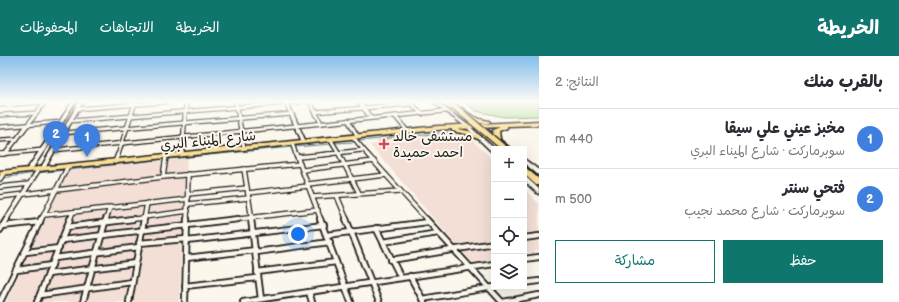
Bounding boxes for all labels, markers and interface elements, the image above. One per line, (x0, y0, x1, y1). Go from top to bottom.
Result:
text: الخريطة (817, 17, 879, 40)
text: المحفوظات (20, 19, 78, 36)
text: الاتجاهات (100, 19, 154, 36)
text: الخريطة (176, 19, 219, 36)
text: بالقرب منك (804, 72, 883, 92)
text: النتائج: 2 (555, 74, 599, 90)
text: مخبز عيني علي سيقا (725, 119, 845, 138)
pin: 2 (43, 121, 69, 154)
pin: 1 (74, 124, 100, 157)
street label: شارع الميناء البري (159, 127, 257, 156)
place label: مستشفى خالد احمد حميدة (393, 128, 472, 161)
text: 440 m (555, 131, 593, 147)
text: 1 (867, 131, 873, 147)
marker: مستشفى خالد احمد حميدة (378, 138, 390, 150)
text: سوبرماركت · شارع الميناء البري (690, 143, 845, 159)
map controls (491, 146, 527, 290)
button: + (491, 146, 527, 182)
text: فتحي سنتر (783, 179, 845, 198)
button: − (491, 182, 527, 218)
text: 500 m (555, 191, 592, 207)
text: 2 (866, 191, 874, 207)
text: سوبرماركت · شارع محمد نجيب (684, 203, 845, 219)
button: locate (491, 218, 527, 254)
your location (288, 224, 308, 244)
button: مشاركة (555, 240, 715, 283)
button: حفظ (723, 240, 883, 283)
button: layers (491, 254, 527, 290)

